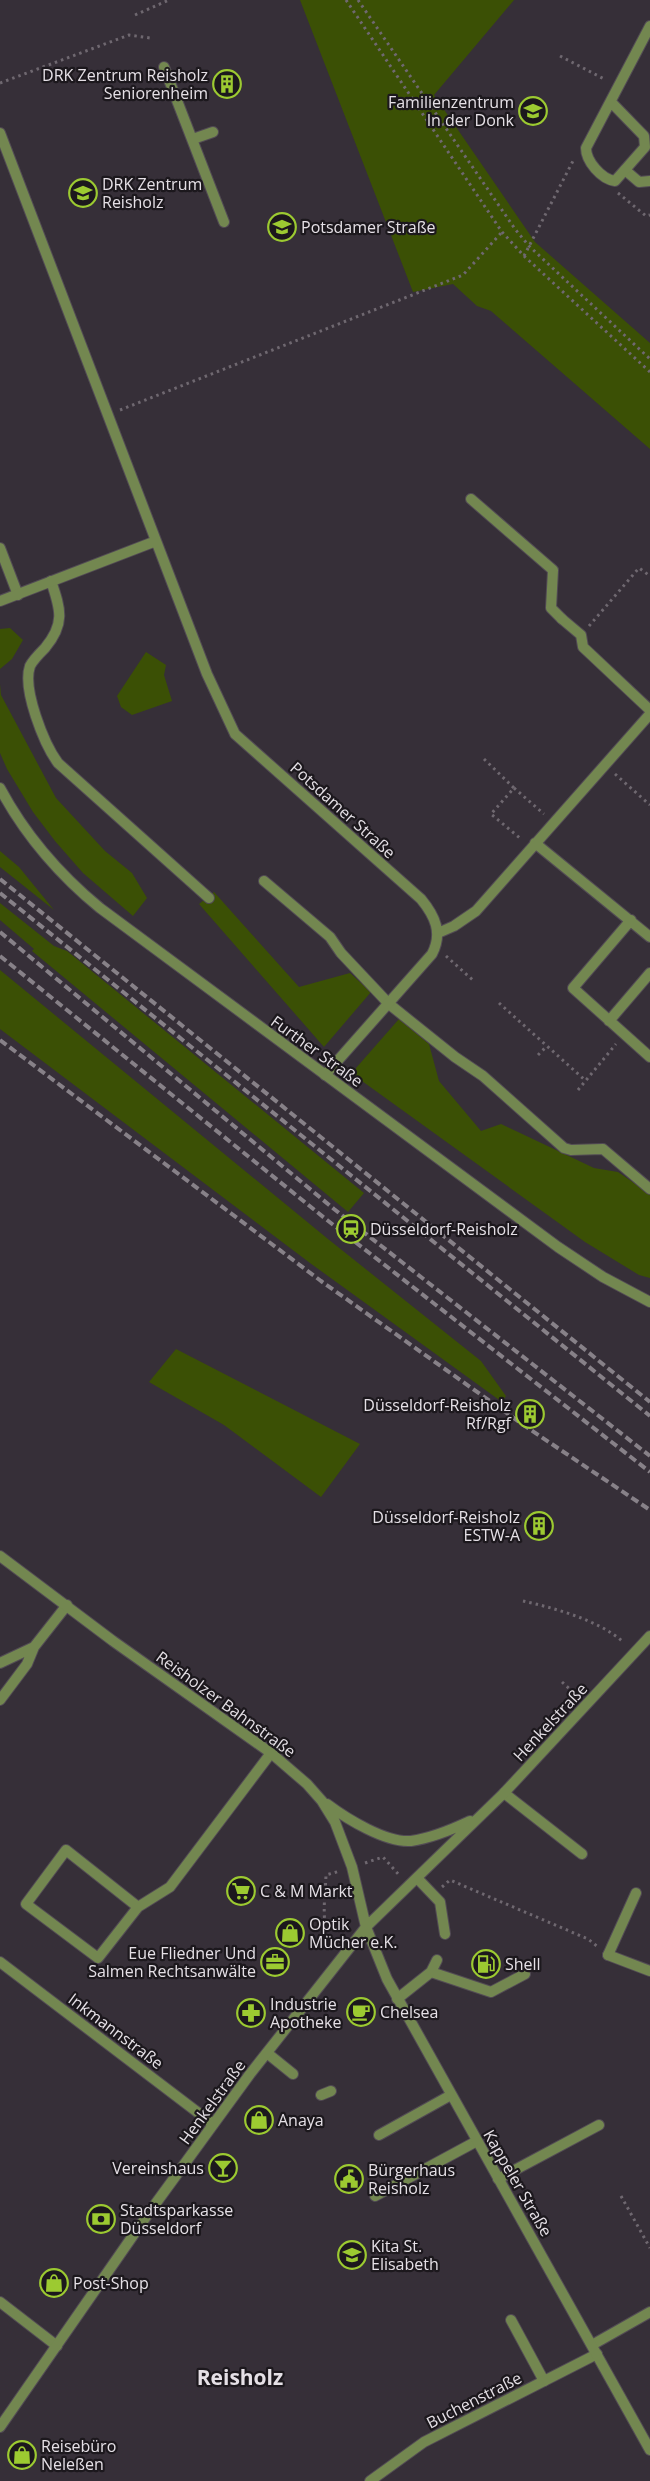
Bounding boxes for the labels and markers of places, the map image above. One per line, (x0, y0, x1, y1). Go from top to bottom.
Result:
place label: DRK Zentrum Reisholz Seniorenheim (42, 64, 208, 104)
building icon: DRK Zentrum Reisholz Seniorenheim (212, 69, 242, 99)
place label: Familienzentrum In der Donk (388, 91, 515, 131)
school or university icon: Familienzentrum In der Donk (518, 96, 548, 126)
place label: DRK Zentrum Reisholz (102, 173, 202, 213)
school or university icon: DRK Zentrum Reisholz (68, 178, 98, 208)
school or university icon: Potsdamer Straße (267, 212, 297, 242)
place label: Potsdamer Straße (301, 216, 436, 238)
station icon: Düsseldorf-Reisholz (336, 1214, 366, 1244)
place label: Düsseldorf-Reisholz (370, 1218, 518, 1240)
place label: Düsseldorf-Reisholz Rf/Rgf (363, 1394, 513, 1434)
building icon: Düsseldorf-Reisholz Rf/Rgf (515, 1399, 545, 1429)
place label: Düsseldorf-Reisholz ESTW-A (372, 1506, 521, 1546)
building icon: Düsseldorf-Reisholz ESTW-A (524, 1511, 554, 1541)
supermarket icon: C & M Markt (226, 1876, 256, 1906)
place label: C & M Markt (260, 1880, 353, 1902)
place label: Optik Mücher e.K. (309, 1913, 398, 1953)
shop icon: Optik Mücher e.K. (275, 1918, 305, 1948)
place label: Eue Fliedner Und Salmen Rechtsanwälte (88, 1942, 256, 1982)
office icon: Eue Fliedner Und Salmen Rechtsanwälte (260, 1947, 290, 1977)
fuel station icon: Shell (471, 1949, 501, 1979)
place label: Shell (505, 1953, 541, 1975)
place label: Industrie Apotheke (270, 1993, 341, 2033)
cafe icon: Chelsea (346, 1997, 376, 2027)
pharmacy icon: Industrie Apotheke (236, 1998, 266, 2028)
place label: Chelsea (380, 2001, 438, 2023)
shop icon: Anaya (244, 2105, 274, 2135)
place label: Anaya (278, 2109, 324, 2131)
bar icon: Vereinshaus (208, 2153, 238, 2183)
place label: Vereinshaus (112, 2157, 204, 2179)
place label: Bürgerhaus Reisholz (368, 2159, 455, 2199)
public building icon: Bürgerhaus Reisholz (334, 2164, 364, 2194)
place label: Stadtsparkasse Düsseldorf (120, 2199, 233, 2239)
bank icon: Stadtsparkasse Düsseldorf (86, 2204, 116, 2234)
place label: Kita St. Elisabeth (371, 2235, 439, 2275)
school or university icon: Kita St. Elisabeth (337, 2240, 367, 2270)
shop icon: Post-Shop (39, 2268, 69, 2298)
place label: Post-Shop (73, 2272, 149, 2294)
place label: Reisebüro Neleßen (41, 2435, 116, 2475)
shop icon: Reisebüro Neleßen (7, 2440, 37, 2470)

